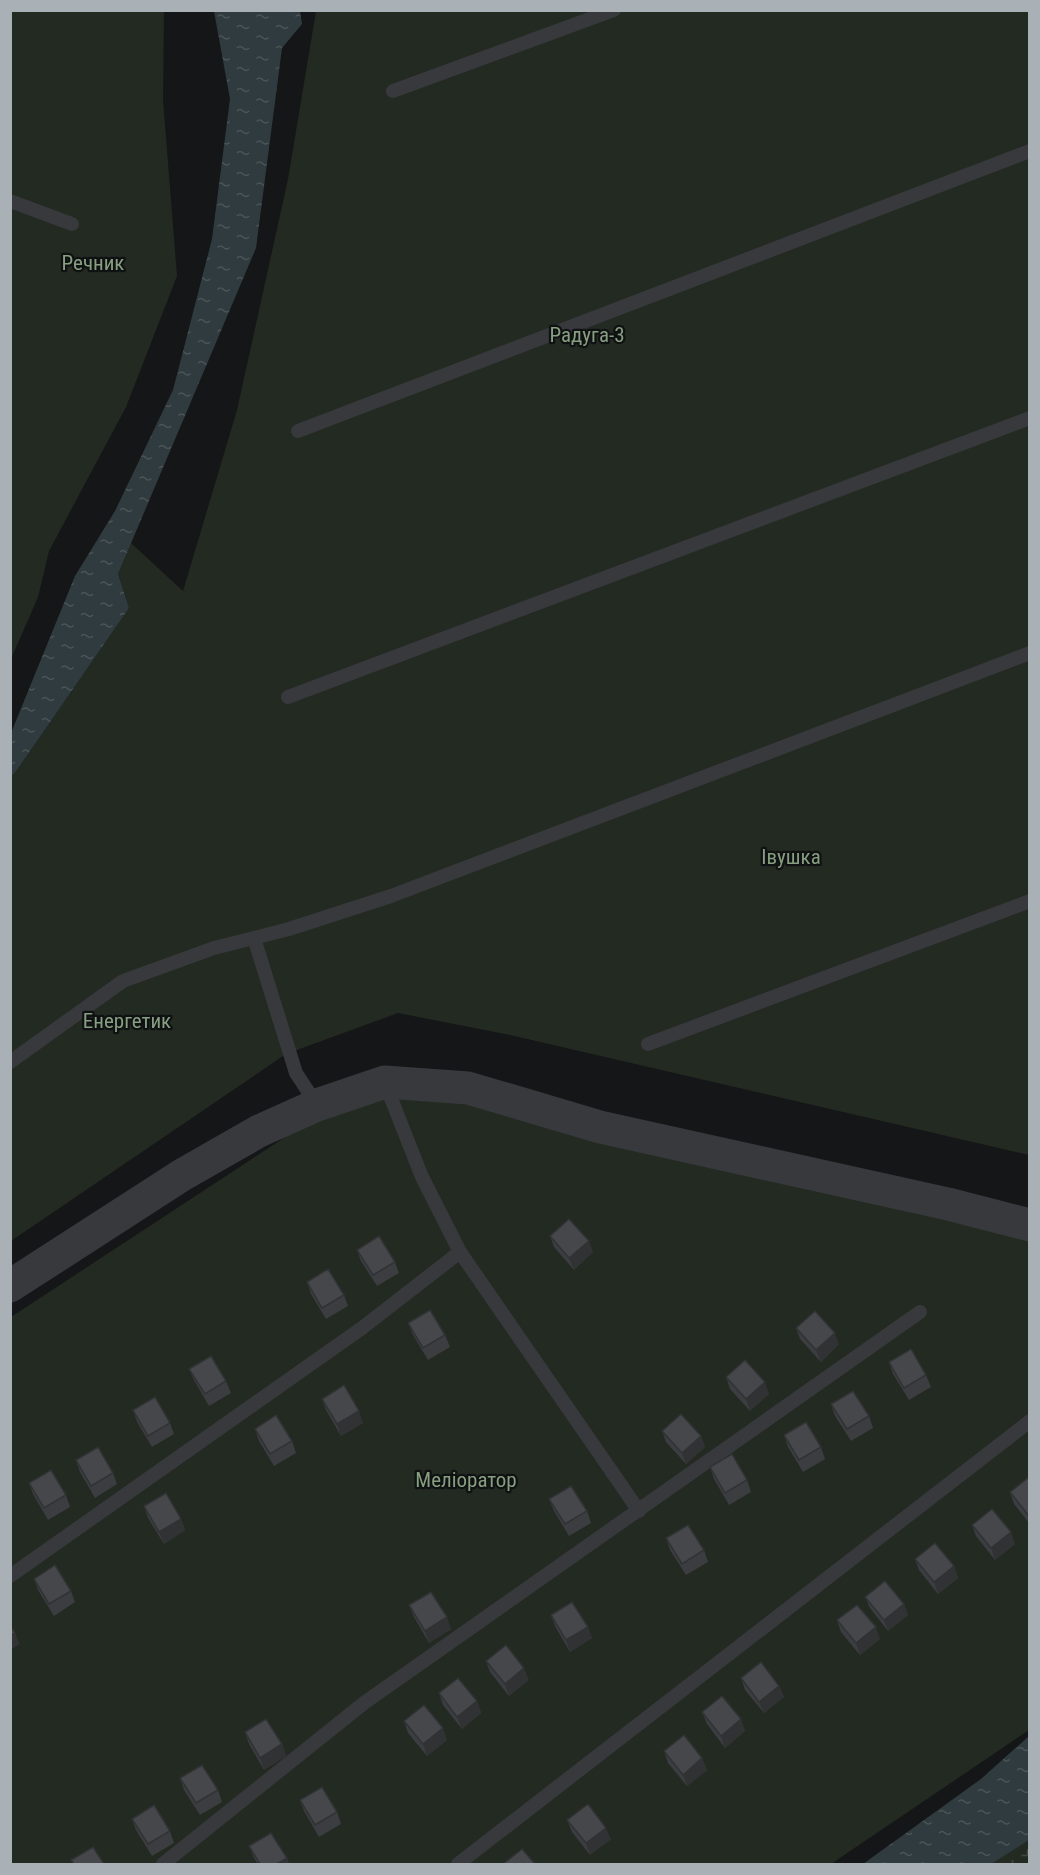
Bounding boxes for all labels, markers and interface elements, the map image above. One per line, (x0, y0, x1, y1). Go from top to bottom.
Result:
park label: Речник (62, 251, 124, 275)
park label: Радуга-3 (549, 323, 625, 347)
park label: Івушка (761, 845, 821, 869)
park label: Енергетик (83, 1009, 171, 1033)
park label: Меліоратор (415, 1468, 517, 1492)

